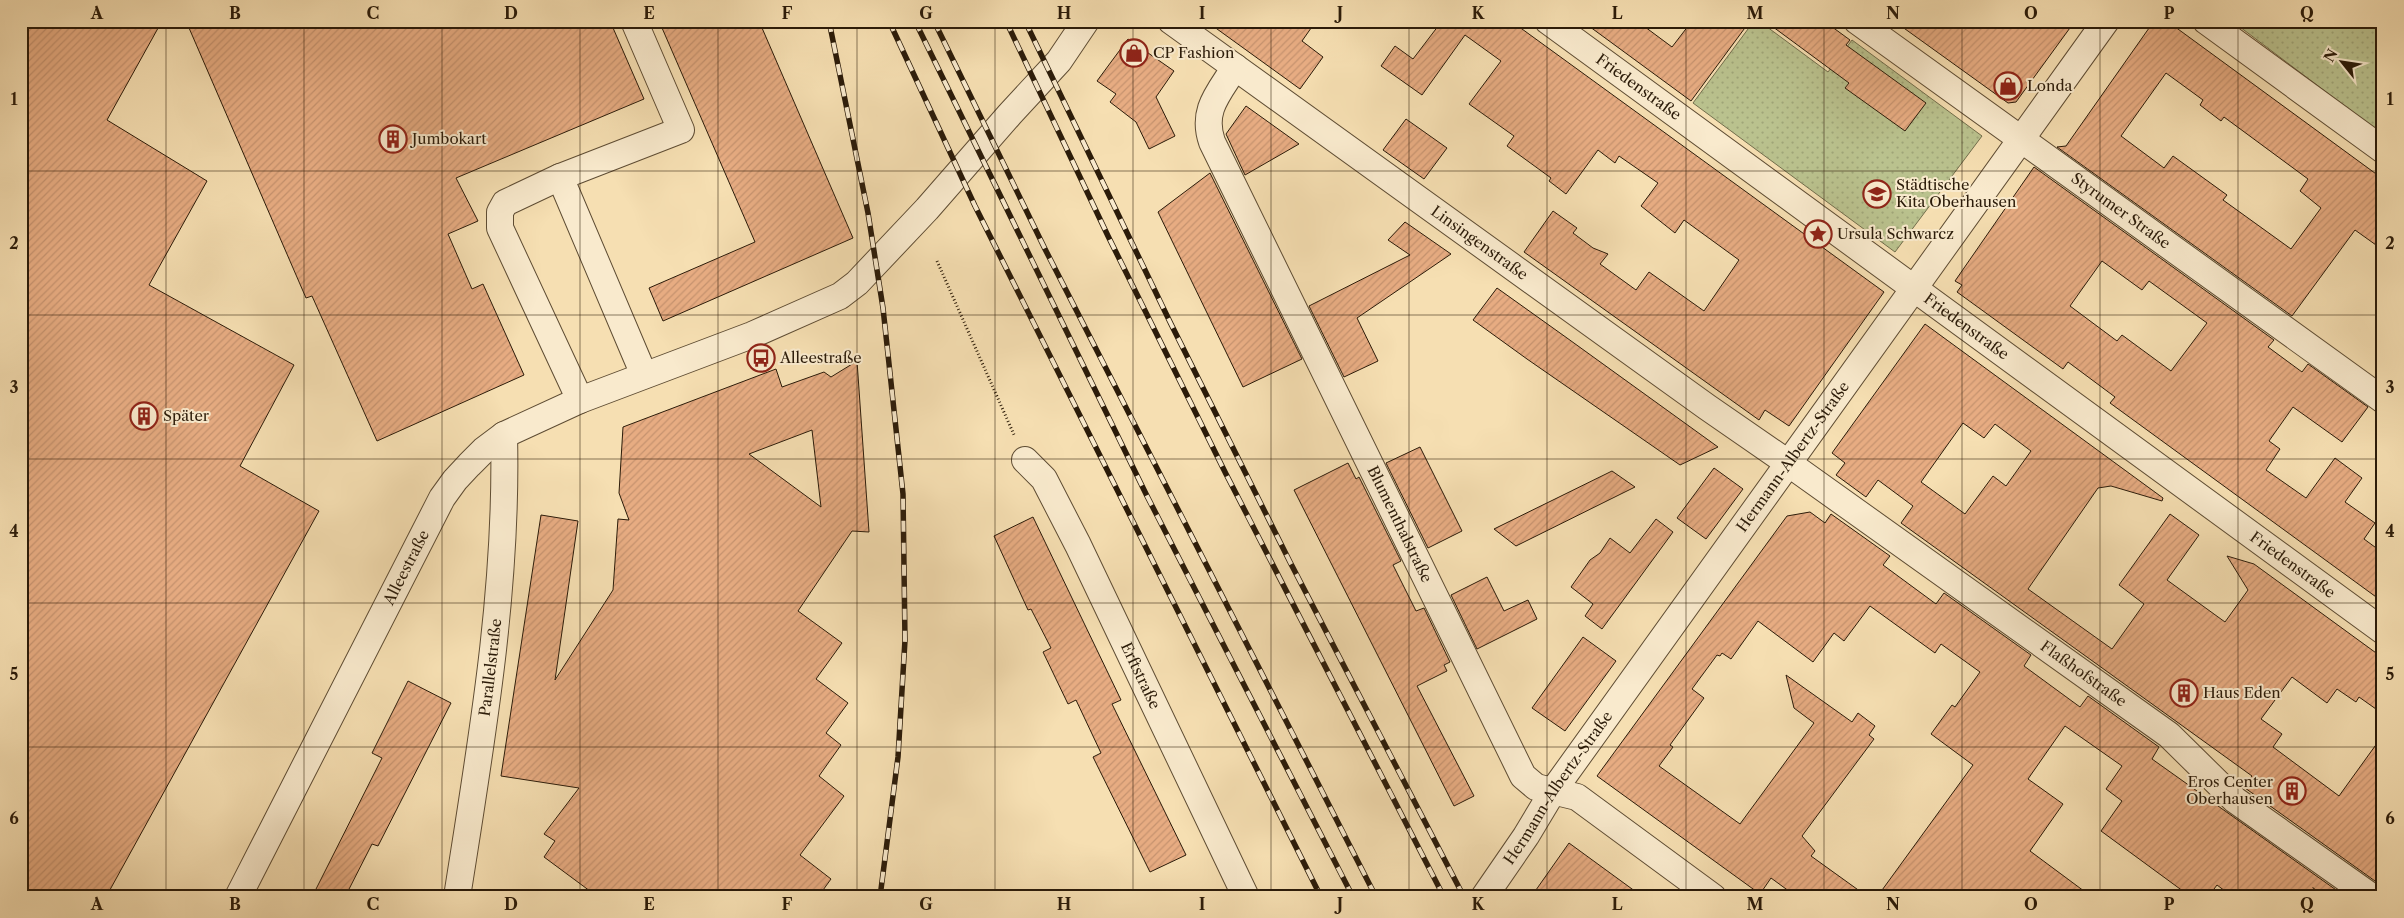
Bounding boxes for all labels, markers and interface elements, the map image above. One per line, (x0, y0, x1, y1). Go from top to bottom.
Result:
text: A (90, 3, 104, 23)
text: B (229, 3, 241, 23)
text: C (367, 3, 379, 23)
text: D (504, 3, 518, 23)
text: E (643, 3, 655, 23)
text: F (782, 3, 793, 23)
text: G (919, 3, 933, 23)
text: H (1057, 3, 1071, 23)
text: I (1199, 3, 1206, 23)
text: J (1334, 3, 1343, 23)
text: K (1472, 3, 1486, 23)
text: L (1611, 3, 1623, 23)
text: M (1747, 3, 1764, 23)
text: N (1886, 3, 1900, 23)
text: O (2024, 3, 2038, 23)
text: P (2164, 3, 2175, 23)
text: Q (2300, 3, 2314, 23)
shop icon: CP Fashion (1119, 38, 1149, 68)
north arrow (2316, 38, 2366, 88)
place label: CP Fashion (1153, 43, 1235, 62)
text: N (2320, 46, 2342, 65)
street label: Friedenstraße (1592, 49, 1685, 124)
shop icon: Londa (1993, 71, 2023, 101)
place label: Londa (2027, 76, 2073, 95)
text: 1 (10, 89, 18, 109)
text: 1 (2386, 89, 2394, 109)
building icon: Jumbokart (378, 124, 408, 154)
place label: Jumbokart (410, 129, 487, 148)
street label: Styrumer Straße (2068, 168, 2174, 253)
place label: Städtische Kita Oberhausen (1896, 175, 2017, 211)
school or university icon: Städtische Kita Oberhausen (1862, 179, 1892, 209)
street label: Linsingenstraße (1428, 201, 1532, 284)
place icon: Ursula Schwarcz (1803, 219, 1833, 249)
place label: Ursula Schwarcz (1837, 224, 1954, 243)
text: 2 (9, 233, 19, 253)
text: 2 (2385, 233, 2395, 253)
street label: Friedenstraße (1920, 289, 2013, 364)
bus stop icon: Alleestraße (746, 343, 776, 373)
place label: Alleestraße (779, 348, 862, 367)
text: 3 (9, 377, 19, 397)
street label: Hermann-Albertz-Straße (1732, 377, 1853, 536)
text: 3 (2385, 377, 2395, 397)
building icon: Später (129, 401, 159, 431)
place label: Später (163, 406, 210, 425)
street label: Blumenthalstraße (1363, 463, 1437, 586)
text: 4 (9, 521, 19, 541)
text: 4 (2385, 521, 2395, 541)
street label: Alleestraße (378, 527, 433, 609)
street label: Friedenstraße (2247, 527, 2339, 602)
street label: Parallelstraße (475, 618, 505, 718)
street label: Flaßhofstraße (2037, 636, 2130, 711)
street label: Erftstraße (1117, 639, 1165, 712)
text: 5 (10, 664, 19, 684)
text: 5 (2386, 664, 2395, 684)
building icon: Haus Eden (2169, 678, 2199, 708)
place label: Haus Eden (2203, 683, 2281, 702)
street label: Hermann-Albertz-Straße (1499, 707, 1616, 868)
place label: Eros Center Oberhausen (2186, 772, 2274, 808)
building icon: Eros Center Oberhausen (2277, 776, 2307, 806)
text: 6 (9, 808, 19, 828)
text: 6 (2385, 808, 2395, 828)
text: A (90, 894, 104, 914)
text: B (229, 894, 241, 914)
text: C (367, 894, 379, 914)
text: D (504, 894, 518, 914)
text: E (643, 894, 655, 914)
text: F (782, 894, 793, 914)
text: G (919, 894, 933, 914)
text: H (1057, 894, 1071, 914)
text: I (1199, 894, 1206, 914)
text: J (1334, 894, 1343, 914)
text: K (1472, 894, 1486, 914)
text: L (1611, 894, 1623, 914)
text: M (1747, 894, 1764, 914)
text: N (1886, 894, 1900, 914)
text: O (2024, 894, 2038, 914)
text: P (2164, 894, 2175, 914)
text: Q (2300, 894, 2314, 914)

